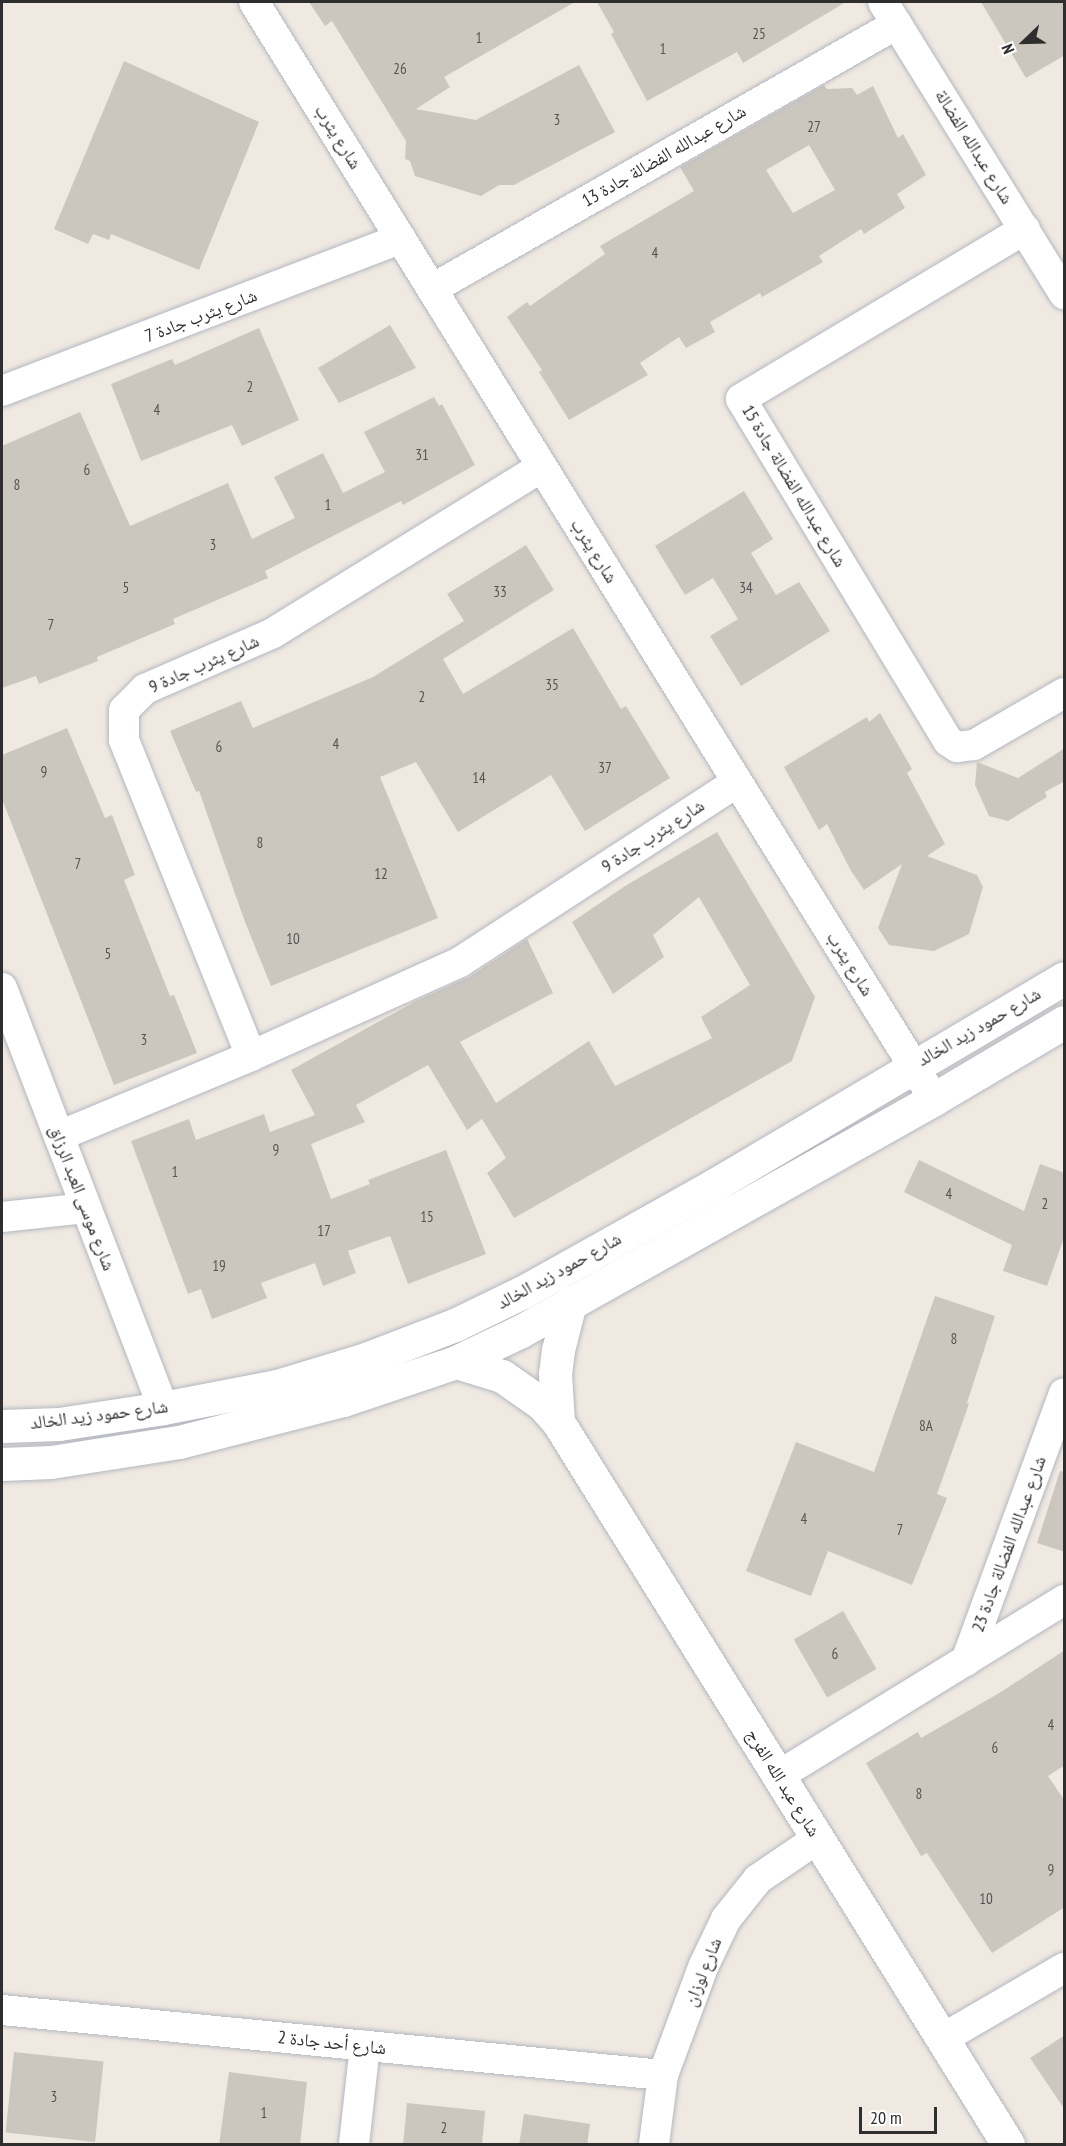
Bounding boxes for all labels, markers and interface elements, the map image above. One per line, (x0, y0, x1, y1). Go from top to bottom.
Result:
north arrow (994, 12, 1054, 72)
house number: 25 (752, 25, 766, 43)
house number: 1 (476, 29, 482, 47)
house number: 1 (660, 40, 666, 58)
text: N (997, 41, 1018, 57)
house number: 26 (393, 60, 407, 78)
street label: شارع عبدالله الفضالة (930, 86, 1018, 208)
street label: شارع عبدالله الفضالة جادة 13 (578, 100, 750, 212)
street label: شارع يثرب (310, 101, 366, 173)
house number: 3 (554, 111, 560, 129)
house number: 27 (807, 118, 821, 136)
house number: 4 (652, 244, 658, 262)
street label: شارع يثرب جادة 7 (142, 285, 260, 347)
house number: 2 (247, 378, 253, 396)
house number: 4 (154, 401, 160, 419)
street label: شارع عبدالله الفضالة جادة 15 (737, 401, 851, 571)
house number: 31 (415, 446, 429, 464)
house number: 6 (84, 461, 90, 479)
house number: 8 (14, 476, 20, 494)
house number: 1 (325, 496, 331, 514)
street label: شارع يثرب (566, 515, 622, 587)
house number: 3 (210, 536, 216, 554)
house number: 5 (123, 579, 129, 597)
house number: 34 (739, 579, 753, 597)
house number: 33 (493, 583, 507, 601)
house number: 7 (48, 616, 54, 634)
street label: شارع يثرب جادة 9 (146, 630, 262, 698)
house number: 35 (545, 676, 559, 694)
house number: 2 (419, 688, 425, 706)
house number: 4 (333, 735, 339, 753)
house number: 6 (216, 738, 222, 756)
house number: 37 (598, 759, 612, 777)
house number: 9 (41, 763, 47, 781)
house number: 14 (472, 769, 486, 787)
street label: شارع يثرب جادة 9 (597, 795, 709, 877)
house number: 8 (257, 834, 263, 852)
house number: 7 (75, 855, 81, 873)
house number: 12 (374, 865, 388, 883)
street label: شارع يثرب (822, 928, 878, 1000)
house number: 10 (286, 930, 300, 948)
house number: 5 (105, 945, 111, 963)
street label: شارع حمود زيد الخالد (913, 983, 1045, 1071)
house number: 3 (141, 1031, 147, 1049)
street label: شارع موسى العبد الرزاق (44, 1122, 120, 1274)
house number: 9 (273, 1141, 279, 1159)
house number: 1 (172, 1163, 178, 1181)
house number: 4 (946, 1185, 952, 1203)
house number: 2 (1042, 1195, 1048, 1213)
house number: 15 (420, 1208, 434, 1226)
house number: 17 (317, 1222, 331, 1240)
street label: شارع حمود زيد الخالد (493, 1228, 625, 1314)
house number: 19 (212, 1257, 226, 1275)
house number: 8 (951, 1330, 957, 1348)
street label: شارع حمود زيد الخالد (29, 1396, 169, 1434)
house number: 8A (919, 1417, 933, 1435)
street label: شارع عبدالله الفضالة جادة 23 (967, 1453, 1051, 1635)
house number: 4 (801, 1510, 807, 1528)
house number: 7 (897, 1521, 903, 1539)
house number: 6 (832, 1645, 838, 1663)
house number: 4 (1048, 1716, 1054, 1734)
street label: شارع عبد الله الفرج (741, 1725, 825, 1841)
house number: 6 (992, 1739, 998, 1757)
house number: 8 (916, 1785, 922, 1803)
house number: 9 (1048, 1861, 1054, 1879)
house number: 10 (979, 1890, 993, 1908)
street label: شارع لوزان (679, 1935, 727, 2009)
street label: شارع أحد جادة 2 (277, 2027, 387, 2059)
house number: 3 (51, 2088, 57, 2106)
scale bar (862, 2095, 940, 2133)
house number: 1 (261, 2104, 267, 2122)
text: 20 m (870, 2106, 902, 2129)
house number: 2 (441, 2119, 447, 2137)

